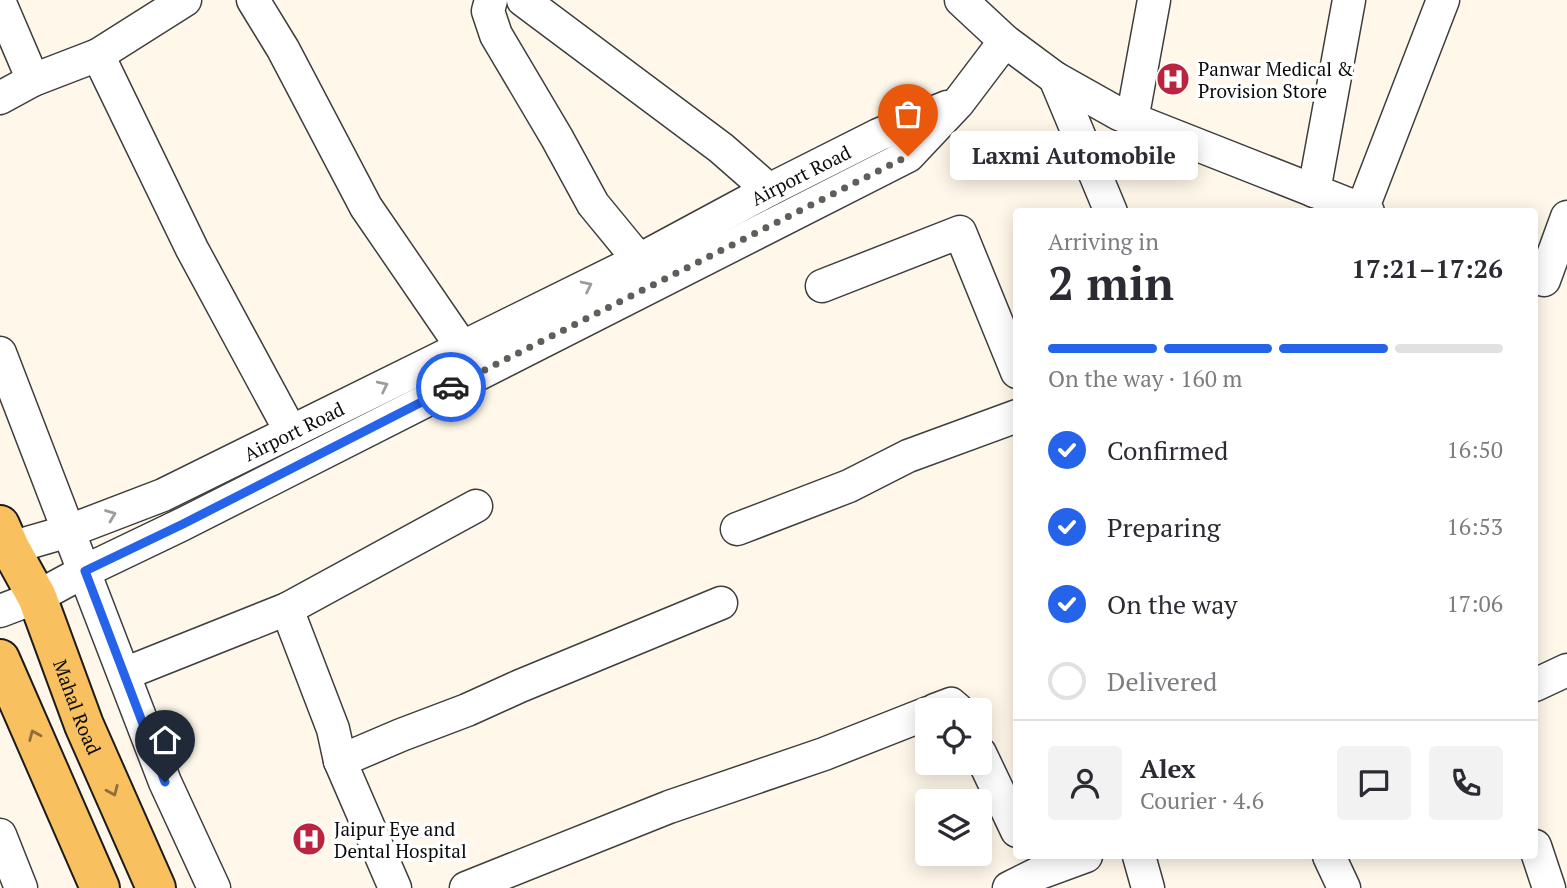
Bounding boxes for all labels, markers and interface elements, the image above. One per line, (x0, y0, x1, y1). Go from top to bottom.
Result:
place label: Panwar Medical & Provision Store (1198, 56, 1353, 103)
hospital icon: Panwar Medical & Provision Store (1154, 60, 1192, 98)
pin (878, 84, 938, 156)
icon: bag (889, 95, 927, 133)
callout: Laxmi Automobile (950, 132, 1198, 180)
street label: Airport Road (746, 138, 855, 210)
text: Laxmi Automobile (972, 140, 1176, 171)
text: Arriving in (1048, 226, 1159, 257)
text: 17:21–17:26 (1351, 251, 1503, 285)
text: 2 min (1048, 252, 1174, 313)
one-way arrow (580, 280, 592, 294)
courier (416, 352, 486, 422)
text: On the way · 160 m (1048, 363, 1242, 394)
icon: car (432, 368, 470, 406)
one-way arrow (376, 381, 388, 395)
street label: Airport Road (239, 395, 348, 466)
icon: check (1048, 431, 1086, 469)
text: Confirmed (1107, 433, 1228, 467)
text: 16:50 (1446, 434, 1503, 465)
icon: check (1048, 508, 1086, 546)
one-way arrow (105, 509, 117, 523)
text: Preparing (1107, 510, 1220, 544)
text: 16:53 (1446, 511, 1503, 542)
icon: check (1048, 585, 1086, 623)
text: On the way (1107, 587, 1238, 621)
text: 17:06 (1446, 588, 1503, 619)
street label: Mahal Road (48, 656, 108, 758)
text: Delivered (1107, 664, 1217, 698)
map controls (915, 698, 992, 866)
button: locate (915, 698, 992, 775)
pin (135, 710, 195, 782)
icon: home (146, 721, 184, 759)
one-way arrow (28, 730, 42, 743)
button: person (1048, 746, 1122, 820)
button: chat (1337, 746, 1411, 820)
button: phone (1429, 746, 1503, 820)
text: Alex (1140, 751, 1196, 785)
one-way arrow (105, 783, 119, 796)
text: Courier · 4.6 (1140, 785, 1264, 816)
button: layers (915, 789, 992, 866)
place label: Jaipur Eye and Dental Hospital (334, 816, 467, 863)
hospital icon: Jaipur Eye and Dental Hospital (290, 820, 328, 858)

